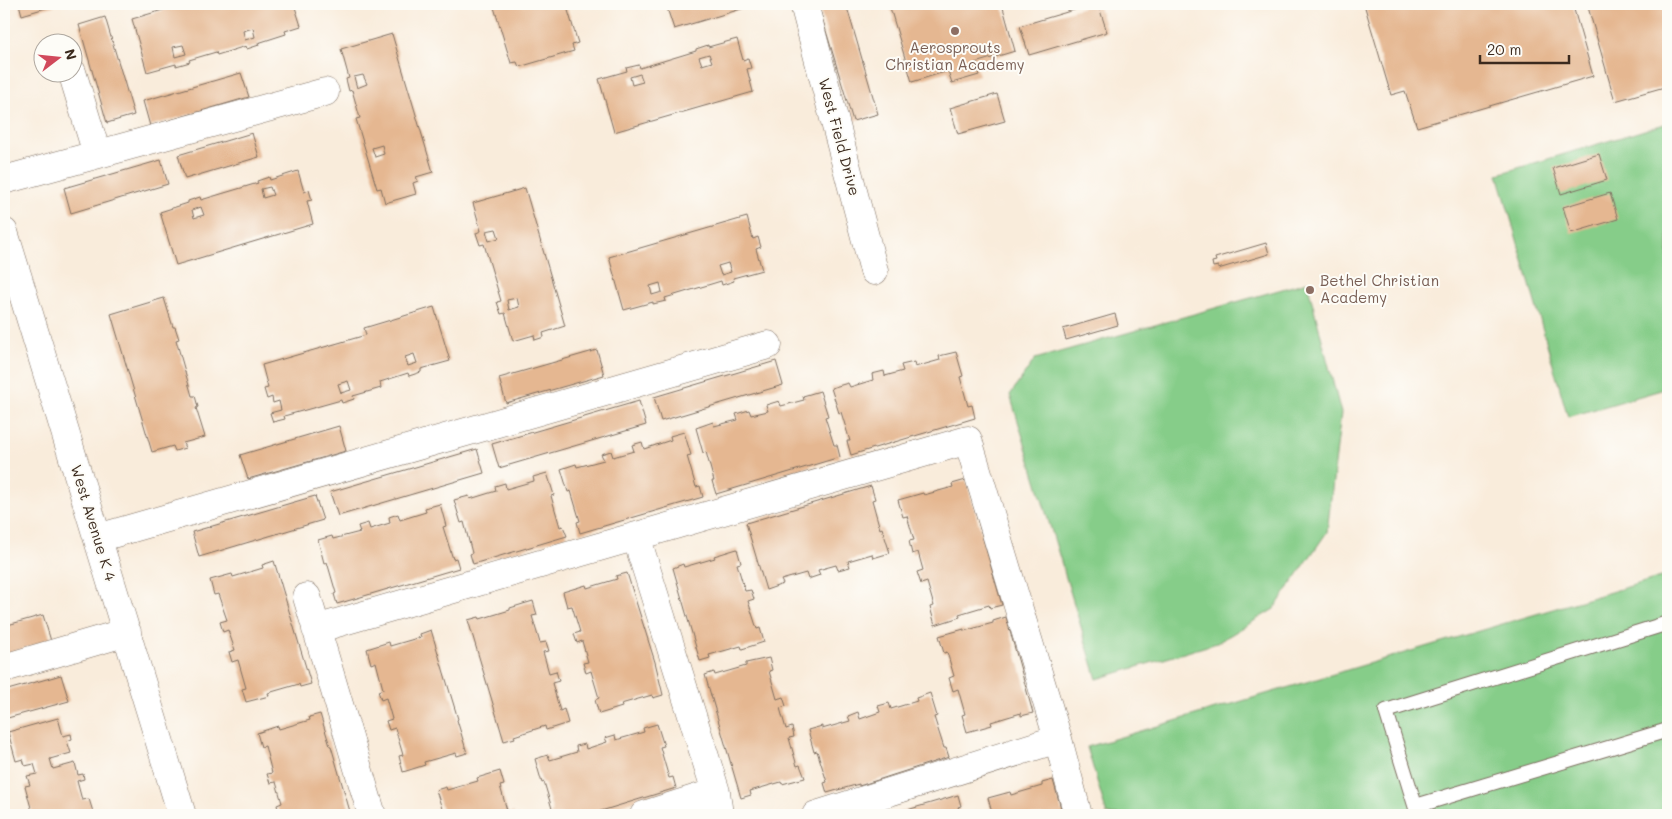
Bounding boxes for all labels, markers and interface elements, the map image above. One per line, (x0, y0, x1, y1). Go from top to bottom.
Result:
marker: Aerosprouts Christian Academy (949, 25, 961, 37)
north arrow (32, 32, 82, 82)
scale bar (1480, 32, 1568, 64)
place label: Aerosprouts Christian Academy (885, 37, 1025, 74)
text: 20 m (1487, 39, 1521, 59)
text: N (60, 47, 82, 62)
street label: West Field Drive (815, 76, 865, 198)
place label: Bethel Christian Academy (1320, 270, 1439, 307)
marker: Bethel Christian Academy (1304, 284, 1316, 296)
street label: West Avenue K 4 (67, 462, 121, 583)

